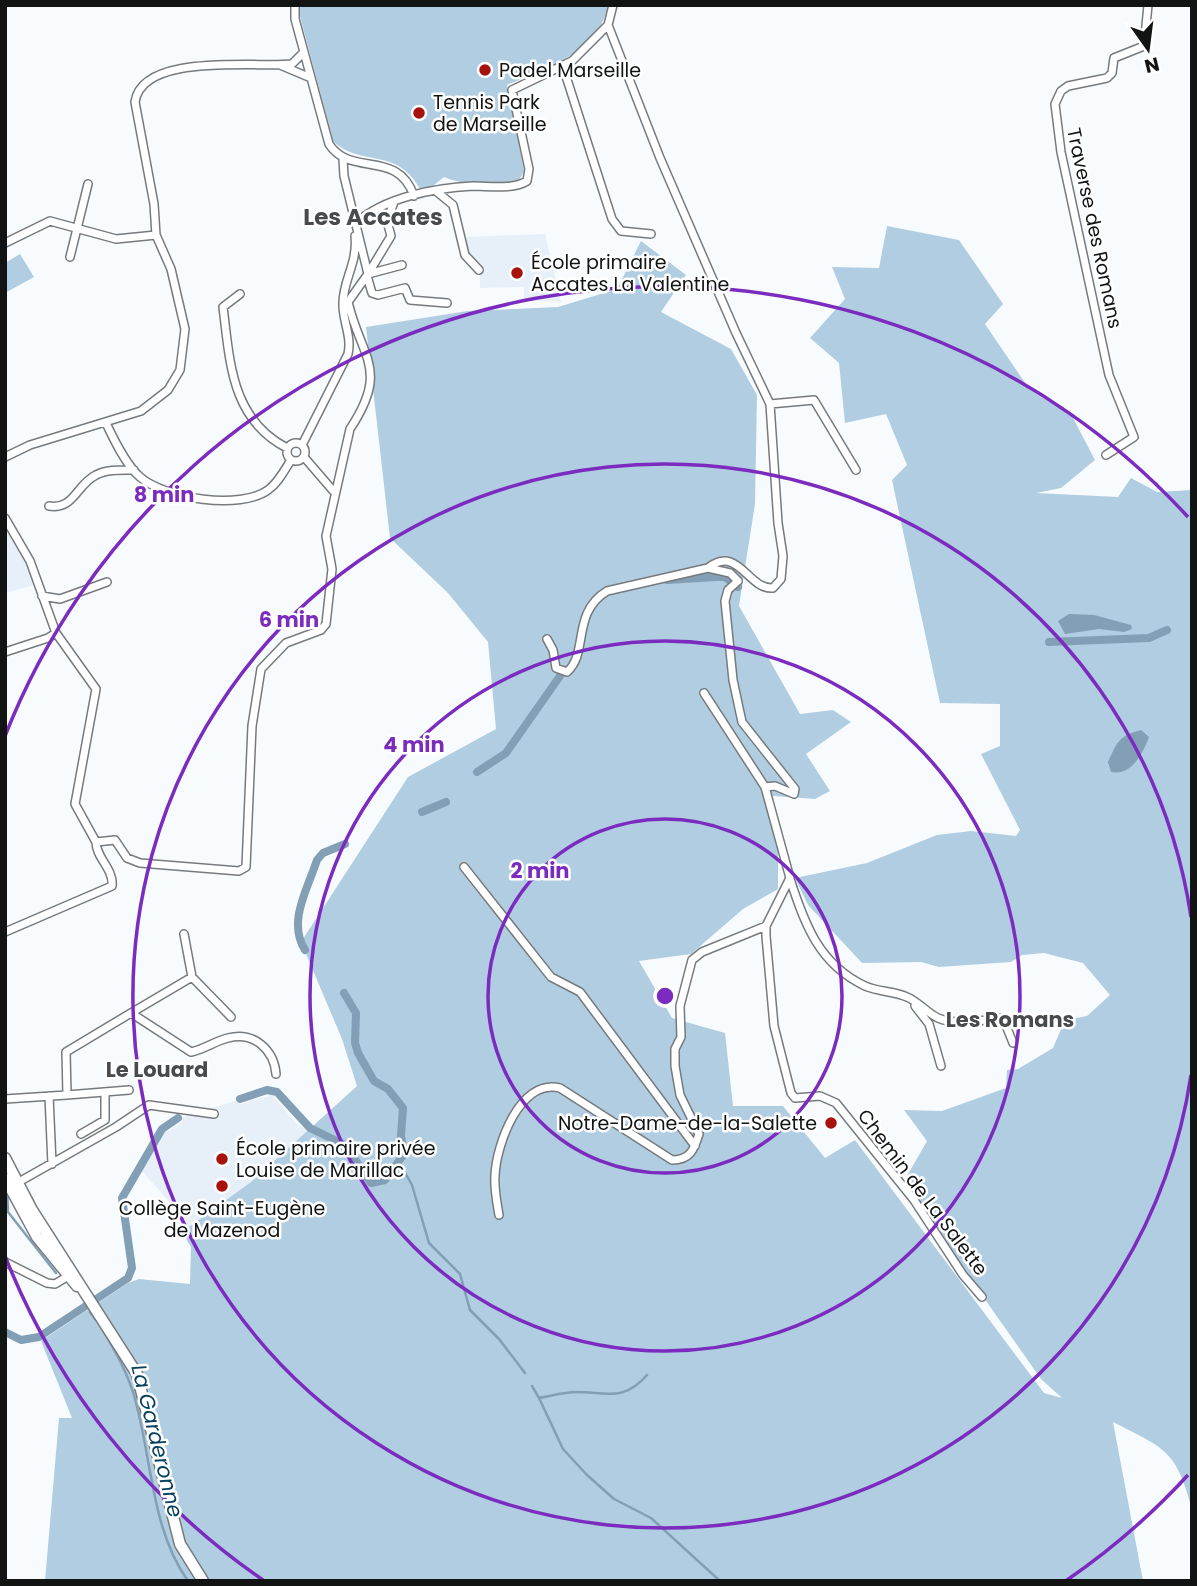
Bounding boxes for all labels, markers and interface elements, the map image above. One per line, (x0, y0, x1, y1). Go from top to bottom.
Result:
north arrow (1113, 14, 1183, 84)
text: N (1142, 50, 1162, 80)
place label: Padel Marseille (499, 57, 641, 84)
marker: Padel Marseille (477, 62, 493, 78)
place label: Tennis Park de Marseille (433, 89, 547, 138)
marker: Tennis Park de Marseille (411, 105, 427, 121)
street label: Traverse des Romans (1060, 125, 1129, 331)
district label: Les Accates (303, 201, 443, 233)
place label: École primaire Accates La Valentine (531, 249, 729, 298)
marker: École primaire Accates La Valentine (509, 265, 525, 281)
text: 8 min (134, 480, 194, 509)
text: 6 min (259, 605, 319, 634)
text: 4 min (383, 730, 445, 759)
text: 2 min (510, 856, 570, 885)
centre of rings (653, 984, 677, 1008)
district label: Les Romans (946, 1005, 1074, 1034)
district label: Le Louard (106, 1055, 208, 1084)
street label: Chemin de La Salette (851, 1104, 994, 1281)
place label: Notre-Dame-de-la-Salette (558, 1110, 817, 1137)
marker: Notre-Dame-de-la-Salette (823, 1115, 839, 1131)
place label: École primaire privée Louise de Marillac (236, 1135, 435, 1184)
marker: École primaire privée Louise de Marillac (214, 1151, 230, 1167)
marker: Collège Saint-Eugène de Mazenod (214, 1178, 230, 1194)
place label: Collège Saint-Eugène de Mazenod (119, 1195, 325, 1244)
water label: La Garderonne (125, 1362, 190, 1520)

